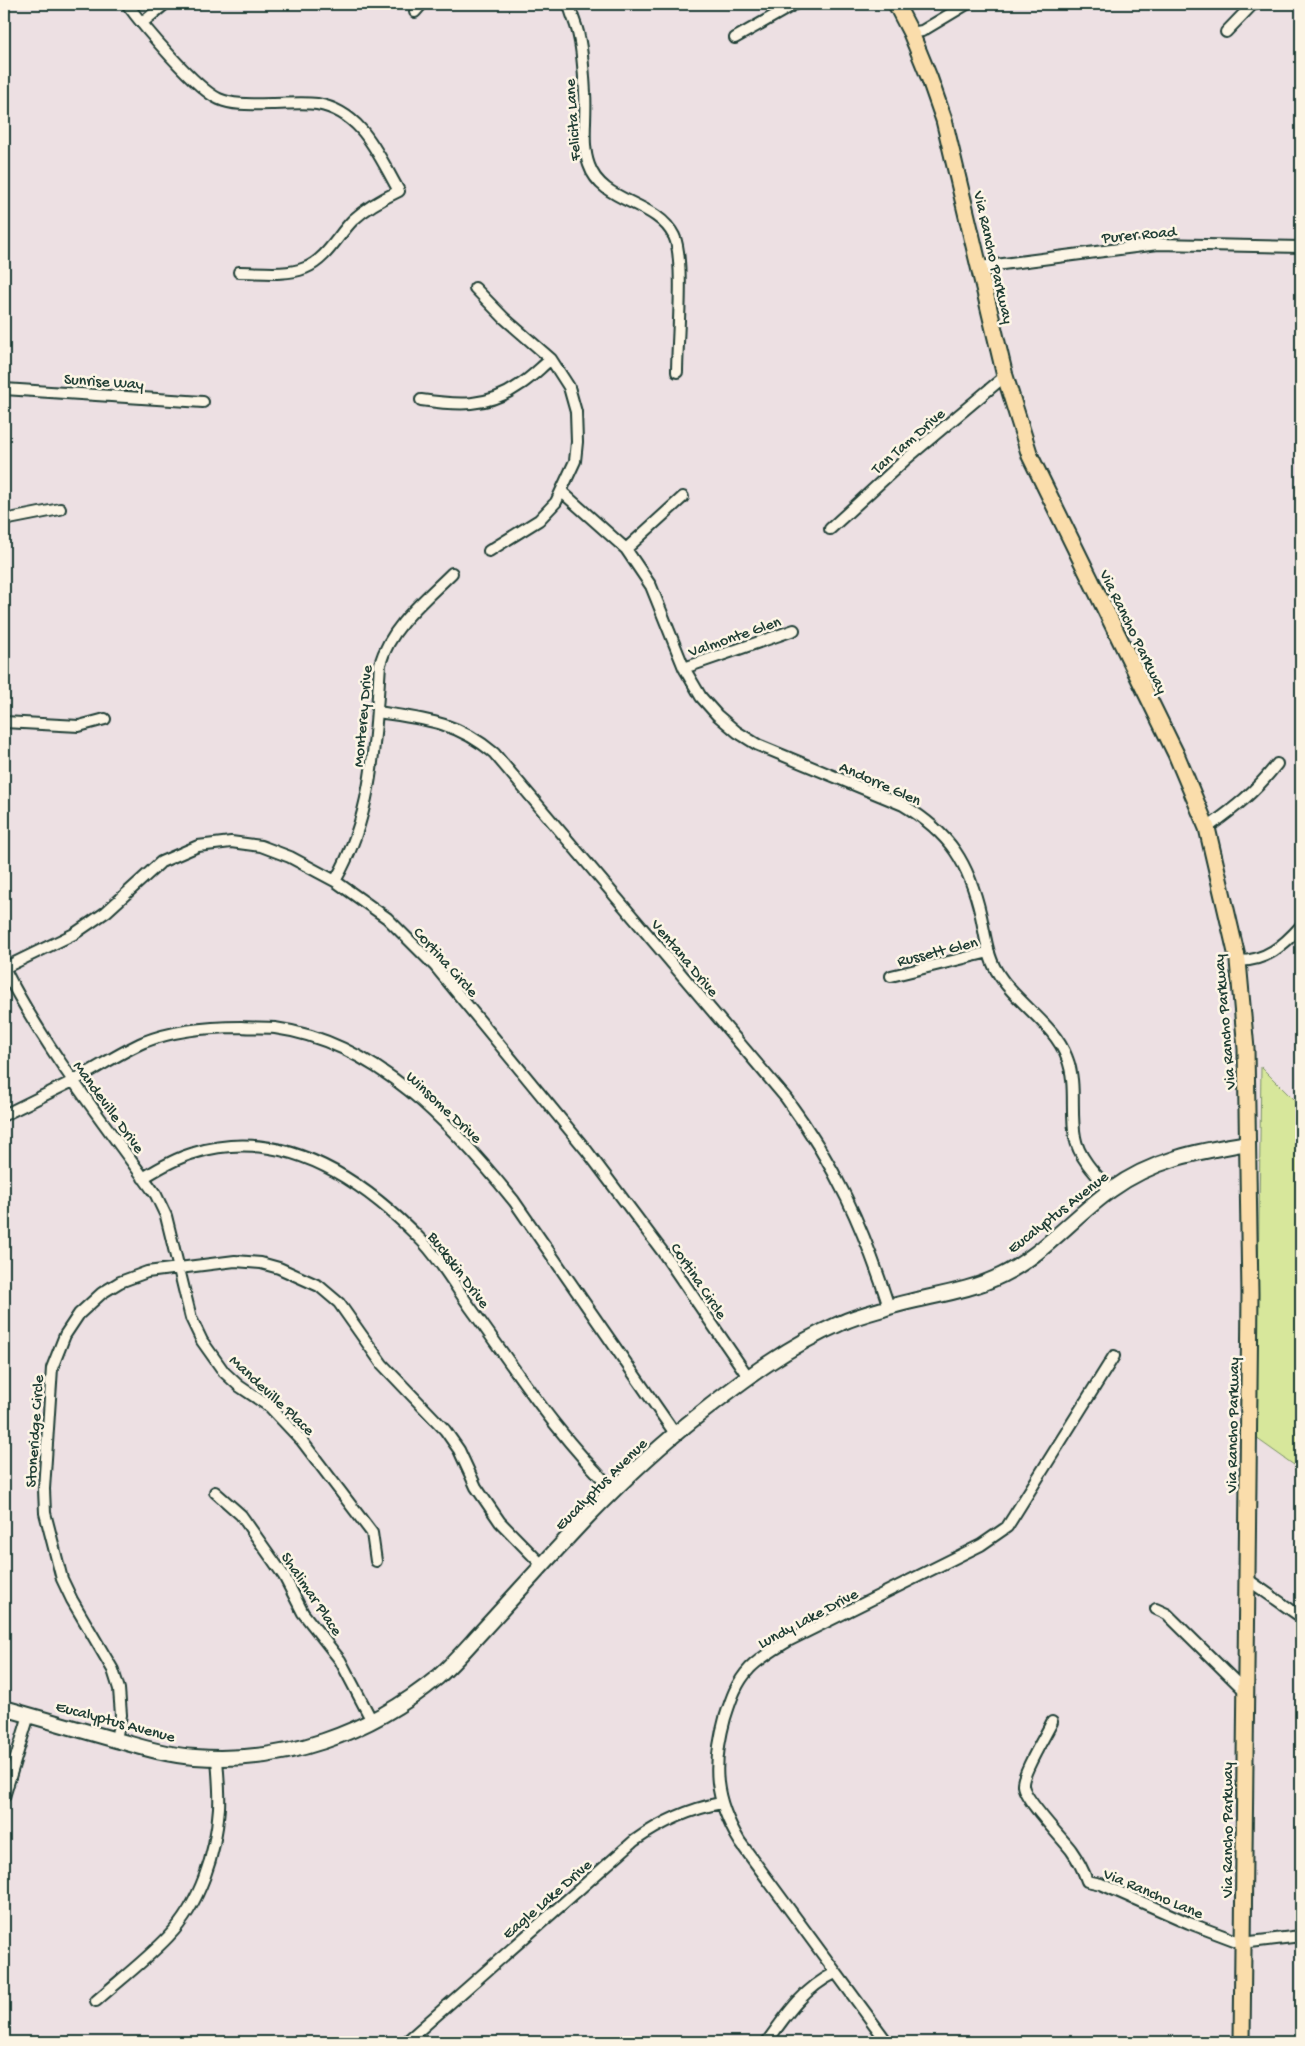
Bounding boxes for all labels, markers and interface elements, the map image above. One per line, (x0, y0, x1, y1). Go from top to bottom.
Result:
street label: Felicita Lane (562, 77, 587, 162)
street label: Via Rancho Parkway (967, 189, 1016, 326)
street label: Purer Road (1100, 224, 1179, 249)
street label: Sunrise Way (63, 371, 144, 396)
street label: Tan Tam Drive (868, 405, 951, 480)
street label: Via Rancho Parkway (1093, 566, 1170, 698)
street label: Valmonte Glen (685, 613, 784, 663)
street label: Monterey Drive (351, 664, 378, 768)
street label: Andorre Glen (836, 759, 924, 812)
street label: Ventana Drive (645, 916, 722, 1002)
street label: Cortina Circle (408, 924, 481, 1003)
street label: Russett Glen (896, 934, 980, 973)
street label: Via Rancho Parkway (1211, 953, 1242, 1091)
street label: Mandeville Drive (67, 1058, 148, 1159)
street label: Winsome Drive (401, 1068, 485, 1149)
street label: Eucalyptus Avenue (1005, 1168, 1114, 1259)
street label: Buckskin Drive (422, 1228, 493, 1314)
street label: Cortina Circle (665, 1240, 730, 1324)
street label: Mandeville Place (224, 1352, 318, 1441)
street label: Via Rancho Parkway (1224, 1357, 1245, 1494)
street label: Stoneridge Circle (23, 1374, 50, 1488)
street label: Eucalyptus Avenue (552, 1435, 653, 1536)
street label: Shalimar Place (275, 1550, 345, 1641)
street label: Lundy Lake Drive (755, 1585, 863, 1654)
street label: Eucalyptus Avenue (53, 1698, 178, 1749)
street label: Via Rancho Parkway (1220, 1762, 1239, 1899)
street label: Eagle Lake Drive (500, 1856, 597, 1945)
street label: Via Rancho Lane (1099, 1865, 1206, 1925)

